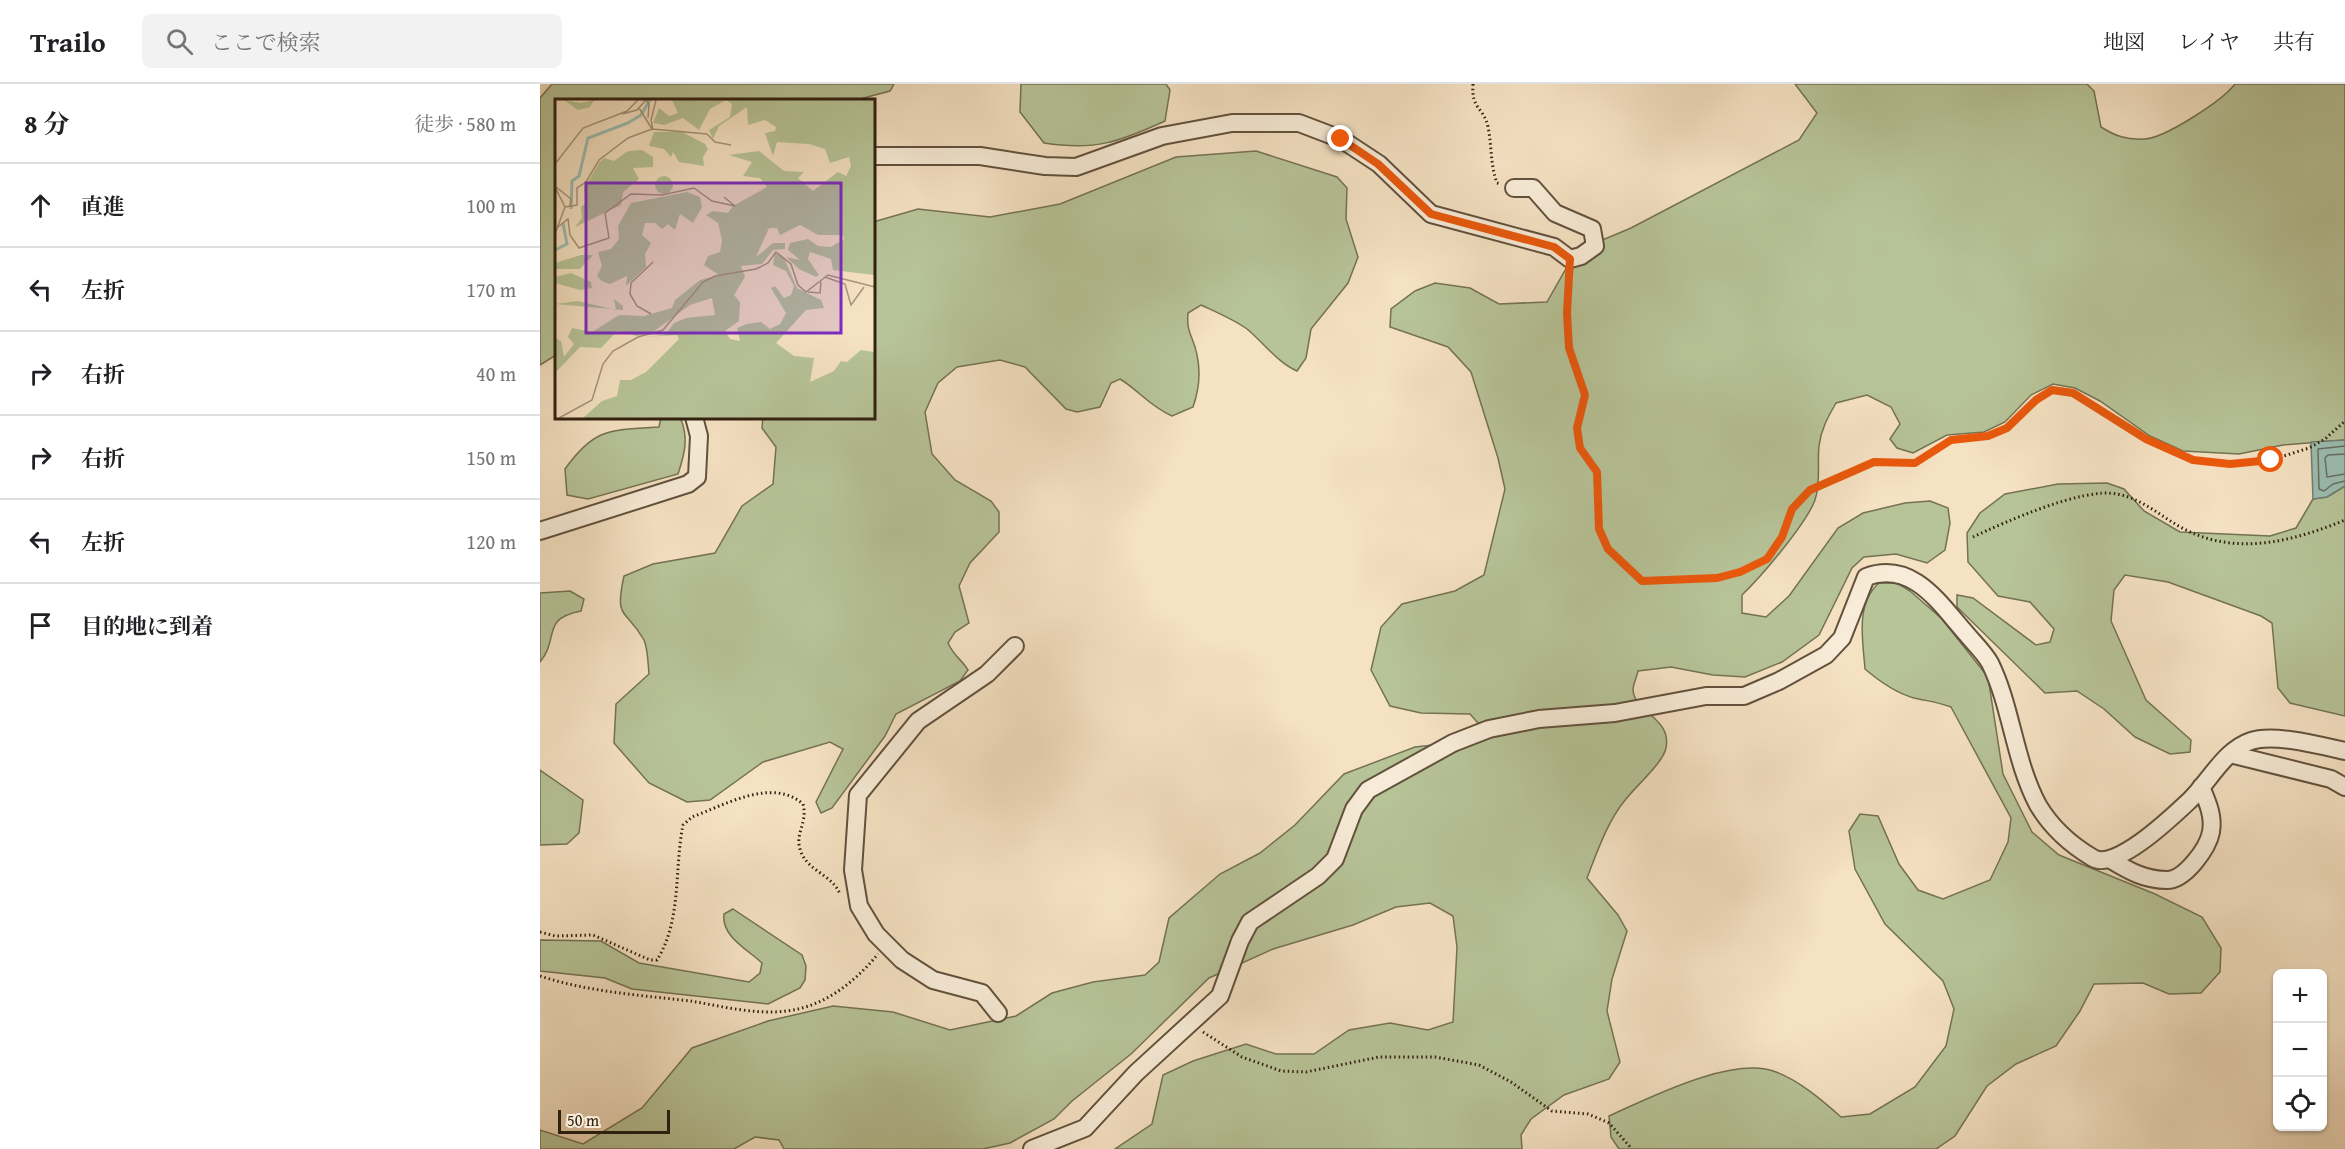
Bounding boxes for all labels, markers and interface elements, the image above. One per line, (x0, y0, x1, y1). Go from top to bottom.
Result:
search box (142, 14, 562, 68)
text: Trailo (30, 21, 106, 62)
icon: search (163, 25, 196, 58)
text: ここで検索 (211, 26, 321, 58)
text: 地図 (2103, 26, 2145, 57)
text: レイヤ (2178, 26, 2240, 57)
text: 共有 (2273, 26, 2315, 57)
inset map (555, 99, 874, 418)
text: 8 分 (24, 104, 69, 143)
text: 徒歩 · 580 m (414, 109, 516, 138)
route end (1327, 125, 1353, 151)
icon: ahead (24, 189, 57, 222)
text: 直進 (81, 190, 125, 222)
text: 100 m (466, 191, 516, 220)
icon: left (24, 273, 57, 306)
text: 左折 (81, 274, 125, 306)
text: 170 m (466, 275, 516, 304)
icon: right (24, 357, 57, 390)
text: 右折 (81, 358, 125, 390)
text: 40 m (476, 359, 516, 388)
icon: right (24, 441, 57, 474)
text: 右折 (81, 442, 125, 474)
text: 150 m (466, 443, 516, 472)
route start (2257, 446, 2283, 472)
icon: left (24, 525, 57, 558)
text: 左折 (81, 526, 125, 558)
text: 120 m (466, 527, 516, 556)
icon: arrive (24, 609, 57, 642)
text: 目的地に到着 (81, 610, 213, 642)
map controls (2273, 969, 2327, 1131)
button: + (2273, 969, 2327, 1023)
button: − (2273, 1023, 2327, 1077)
button: locate (2273, 1077, 2327, 1131)
scale bar (558, 1107, 670, 1134)
text: 50 m (567, 1108, 599, 1132)

